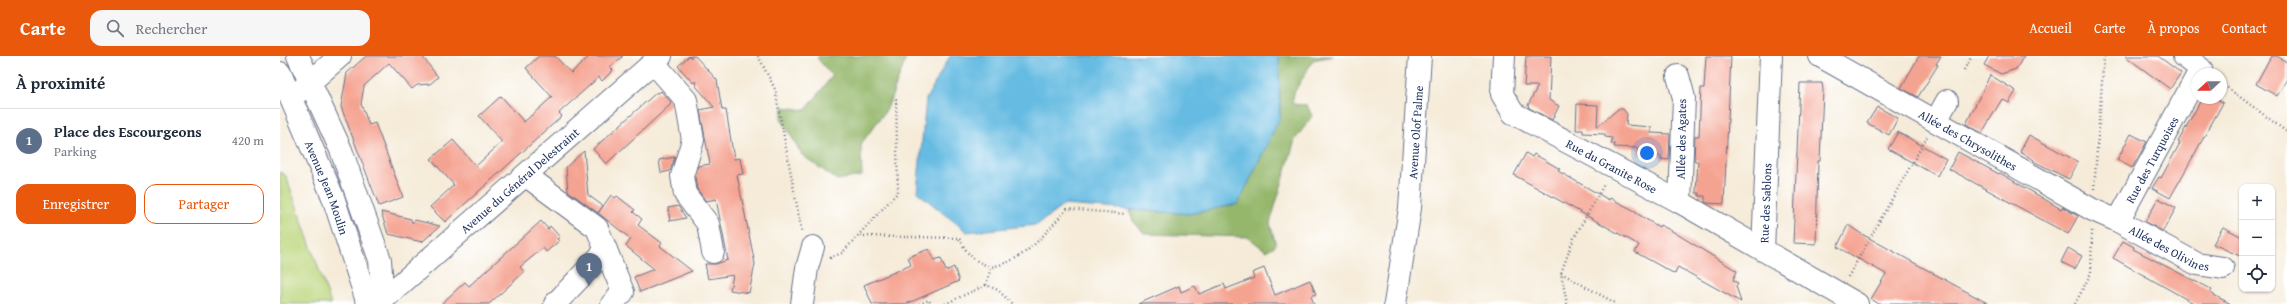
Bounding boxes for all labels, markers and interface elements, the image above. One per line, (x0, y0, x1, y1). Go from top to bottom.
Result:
search box (90, 10, 370, 46)
text: Carte (20, 14, 66, 42)
icon: search (104, 17, 126, 39)
text: Rechercher (136, 18, 207, 39)
text: Accueil (2029, 18, 2072, 38)
text: Carte (2094, 18, 2126, 38)
text: À propos (2148, 18, 2200, 38)
text: Contact (2222, 18, 2267, 38)
north arrow (2191, 68, 2227, 104)
text: À proximité (16, 70, 105, 95)
street label: Avenue Olof Palme (1403, 85, 1427, 180)
street label: Allée des Agates (1672, 98, 1690, 180)
street label: Allée des Chrysolithes (1916, 105, 2021, 174)
street label: Rue des Turquoises (2121, 113, 2182, 206)
text: Place des Escourgeons (54, 121, 202, 142)
street label: Avenue du Général Delestraint (456, 123, 583, 237)
text: 1 (26, 131, 32, 150)
text: 420 m (232, 131, 264, 150)
street label: Rue du Granite Rose (1563, 134, 1661, 197)
street label: Avenue Jean Moulin (301, 138, 353, 237)
text: Parking (54, 142, 97, 161)
your location (1637, 143, 1657, 163)
street label: Rue des Sablons (1755, 163, 1775, 243)
button: Enregistrer (16, 184, 136, 224)
button: Partager (144, 184, 264, 224)
map controls (2239, 184, 2275, 292)
button: + (2239, 184, 2275, 220)
street label: Allée des Olivines (2126, 220, 2211, 274)
button: − (2239, 220, 2275, 256)
pin: 1 (576, 253, 602, 286)
button: locate (2239, 256, 2275, 292)

